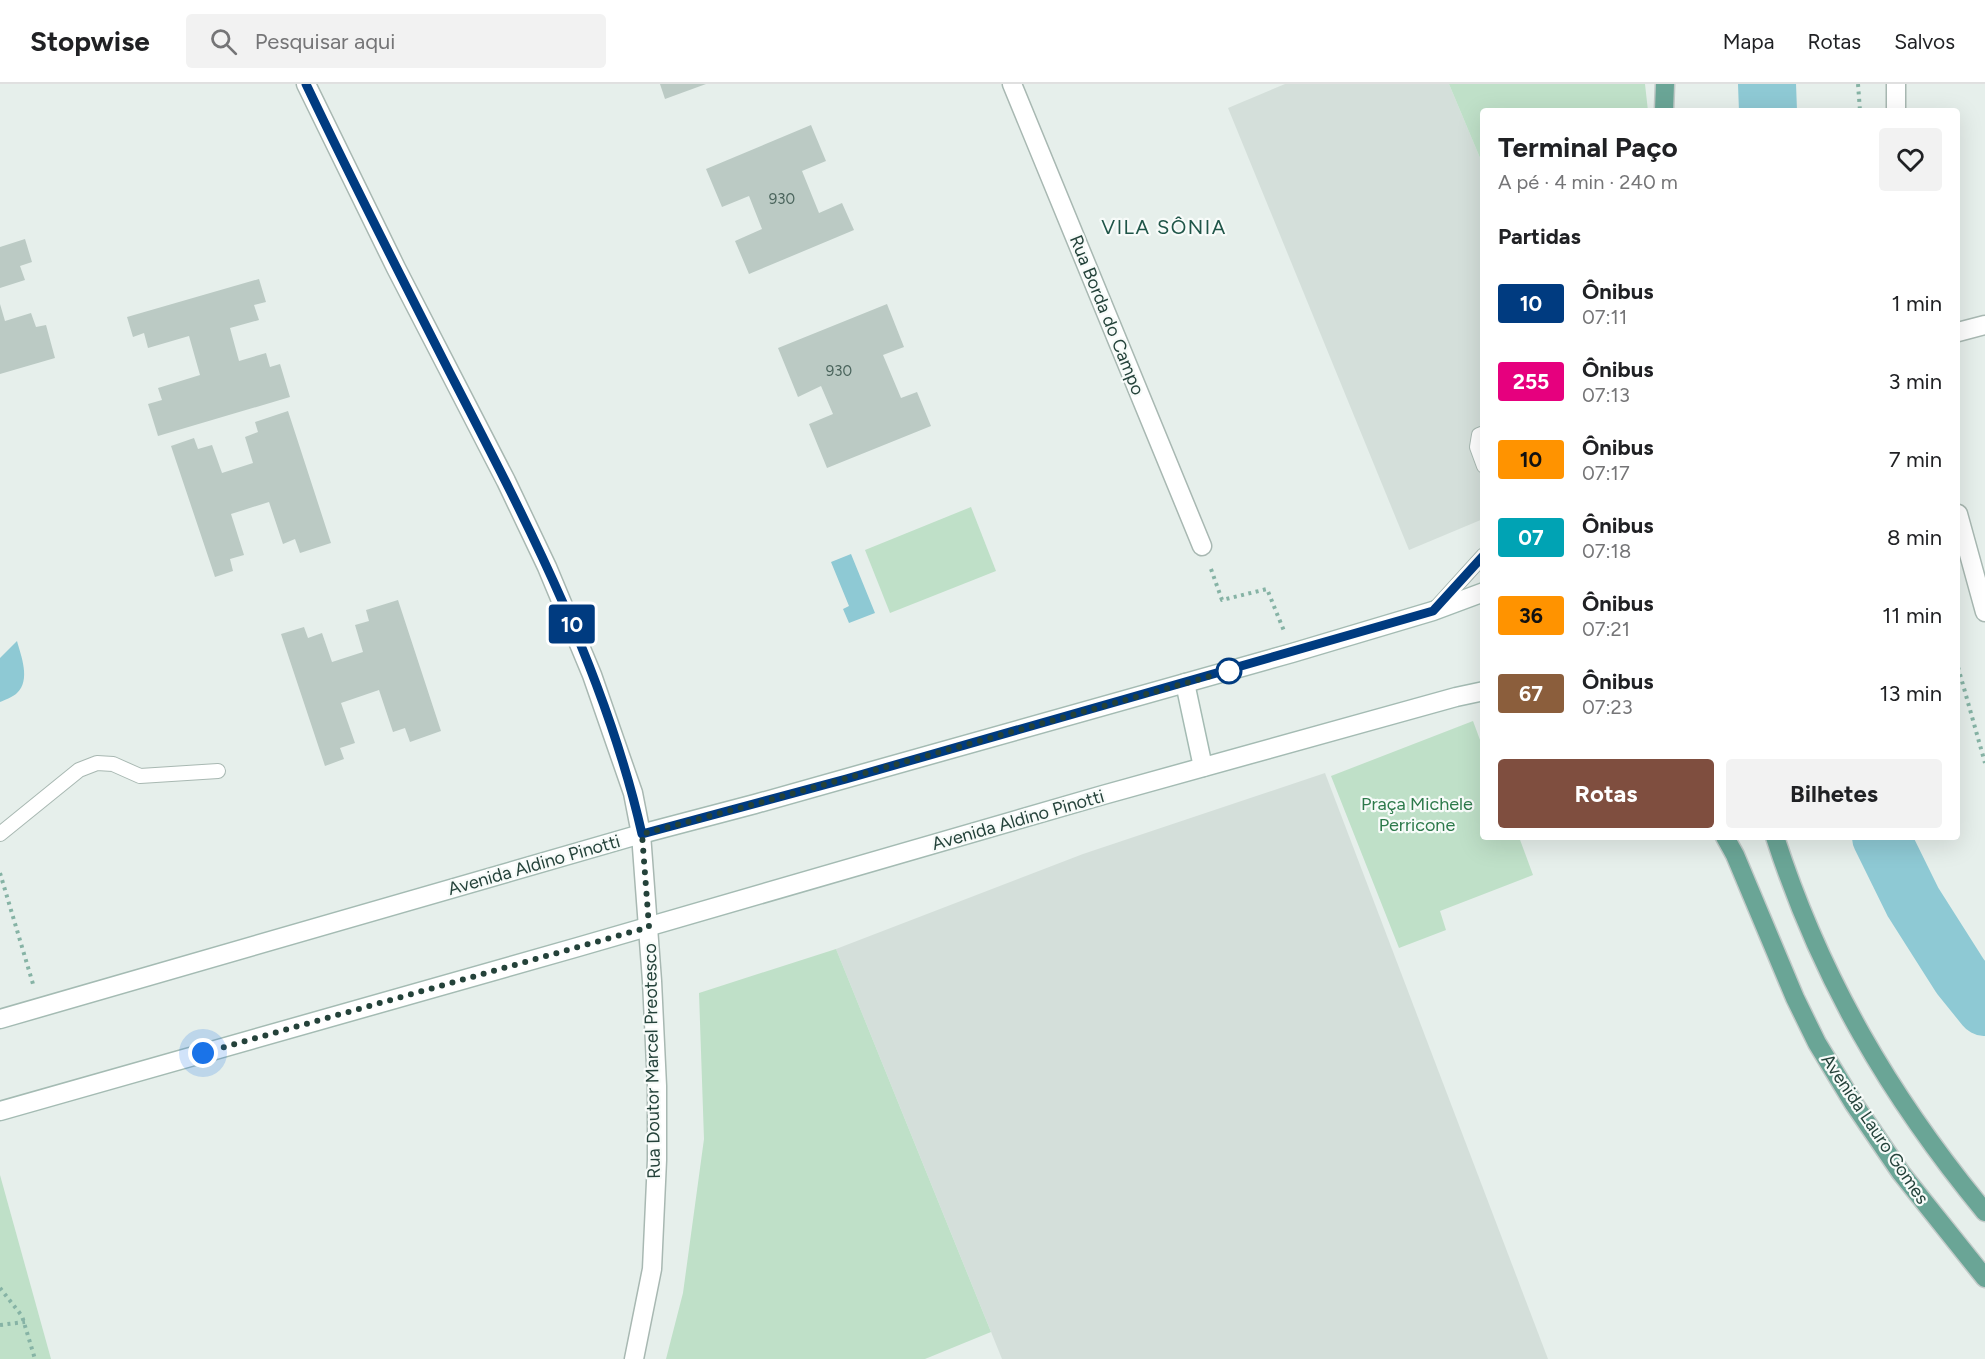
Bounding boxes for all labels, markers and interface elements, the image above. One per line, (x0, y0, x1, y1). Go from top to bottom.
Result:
search box (186, 14, 606, 68)
text: Stopwise (30, 24, 150, 58)
icon: search (207, 25, 240, 58)
text: Pesquisar aqui (255, 28, 395, 55)
text: Mapa (1723, 29, 1774, 54)
text: Rotas (1807, 29, 1861, 54)
text: Salvos (1894, 29, 1955, 54)
button: heart (1879, 128, 1942, 191)
text: Terminal Paço (1498, 130, 1678, 164)
text: A pé · 4 min · 240 m (1498, 170, 1678, 194)
house number: 930 (769, 190, 795, 208)
district label: VILA SÔNIA (1101, 215, 1227, 239)
text: Partidas (1498, 223, 1581, 250)
street label: Rua Borda do Campo (1065, 232, 1149, 398)
text: Ônibus (1582, 278, 1653, 305)
text: 1 min (1891, 290, 1942, 317)
text: 10 (1520, 291, 1542, 316)
text: 07:11 (1582, 305, 1627, 329)
text: Ônibus (1582, 356, 1653, 383)
house number: 930 (826, 362, 852, 380)
text: 3 min (1888, 368, 1942, 395)
text: 255 (1513, 369, 1549, 394)
text: 07:13 (1582, 383, 1630, 407)
text: Ônibus (1582, 434, 1653, 461)
text: 7 min (1889, 446, 1942, 473)
text: 10 (1520, 447, 1542, 472)
text: 07:17 (1582, 461, 1630, 485)
text: Ônibus (1582, 512, 1653, 539)
text: 8 min (1887, 524, 1942, 551)
text: 07 (1518, 525, 1544, 550)
text: 07:18 (1582, 539, 1631, 563)
text: Ônibus (1582, 590, 1653, 617)
text: 11 min (1882, 602, 1942, 629)
text: 36 (1519, 603, 1543, 628)
line badge: 10 (545, 604, 599, 644)
text: 10 (561, 612, 583, 637)
text: 07:21 (1582, 617, 1630, 641)
unlabelled marker (1216, 658, 1242, 684)
text: Ônibus (1582, 668, 1653, 695)
text: 13 min (1879, 680, 1942, 707)
text: 67 (1519, 681, 1543, 706)
text: 07:23 (1582, 695, 1633, 719)
button: Rotas (1498, 759, 1714, 828)
button: Bilhetes (1726, 759, 1942, 828)
street label: Avenida Aldino Pinotti (929, 785, 1107, 855)
park label: Praça Michele Perricone (1361, 793, 1473, 836)
street label: Avenida Aldino Pinotti (445, 830, 623, 900)
street label: Rua Doutor Marcel Preotesco (639, 943, 665, 1179)
your location (188, 1038, 218, 1068)
street label: Avenida Lauro Gomes (1817, 1050, 1933, 1208)

